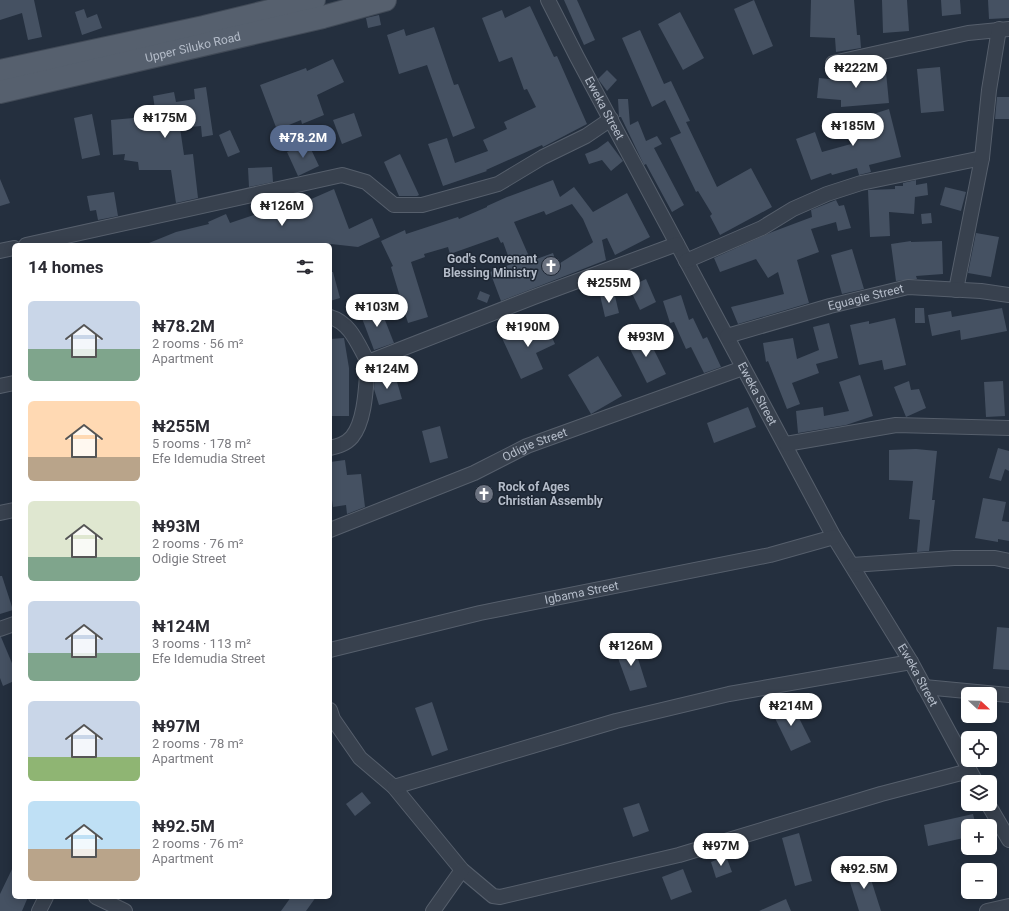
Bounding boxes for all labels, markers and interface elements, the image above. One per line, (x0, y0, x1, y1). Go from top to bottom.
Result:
street label: Upper Siluko Road (144, 29, 242, 65)
pin: ₦222M (828, 55, 884, 89)
text: ₦222M (834, 60, 878, 75)
street label: Eweka Street (582, 74, 627, 142)
pin: ₦175M (137, 105, 193, 139)
text: ₦175M (143, 110, 187, 125)
pin: ₦185M (825, 113, 881, 147)
text: ₦185M (831, 118, 875, 133)
pin: ₦78.2M (270, 125, 336, 159)
text: ₦78.2M (279, 130, 327, 145)
pin: ₦126M (254, 193, 310, 227)
text: ₦126M (260, 198, 304, 213)
place label: God's Convenant Blessing Ministry (443, 252, 538, 280)
church icon: God's Convenant Blessing Ministry (540, 255, 562, 277)
icon: filters (294, 256, 316, 278)
text: 14 homes (28, 257, 104, 277)
pin: ₦255M (581, 270, 637, 304)
text: ₦255M (587, 275, 631, 290)
street label: Eguagie Street (826, 281, 905, 313)
pin: ₦103M (349, 294, 405, 328)
text: ₦103M (355, 299, 399, 314)
pin: ₦190M (500, 314, 556, 348)
text: ₦78.2M (152, 316, 215, 336)
icon: home (60, 317, 108, 365)
text: ₦190M (506, 319, 550, 334)
pin: ₦93M (622, 324, 670, 358)
text: ₦93M (628, 329, 664, 344)
text: 2 rooms · 56 m² (152, 336, 244, 351)
text: Apartment (152, 351, 214, 366)
pin: ₦124M (359, 356, 415, 390)
street label: Eweka Street (735, 360, 780, 428)
text: ₦124M (365, 361, 409, 376)
text: ₦255M (152, 416, 210, 436)
icon: home (60, 417, 108, 465)
street label: Odigie Street (500, 425, 569, 464)
text: 5 rooms · 178 m² (152, 436, 251, 451)
text: Efe Idemudia Street (152, 451, 265, 466)
place label: Rock of Ages Christian Assembly (498, 480, 604, 508)
church icon: Rock of Ages Christian Assembly (473, 483, 495, 505)
text: ₦93M (152, 516, 200, 536)
icon: home (60, 517, 108, 565)
text: 2 rooms · 76 m² (152, 536, 244, 551)
text: Odigie Street (152, 551, 226, 566)
street label: Igbama Street (543, 578, 620, 607)
text: ₦124M (152, 616, 210, 636)
icon: home (60, 617, 108, 665)
pin: ₦126M (603, 633, 659, 667)
text: 3 rooms · 113 m² (152, 636, 251, 651)
text: ₦126M (609, 638, 653, 653)
street label: Eweka Street (895, 641, 941, 709)
text: Efe Idemudia Street (152, 651, 265, 666)
north arrow (961, 687, 997, 723)
map controls (961, 687, 997, 899)
pin: ₦214M (763, 693, 819, 727)
text: ₦214M (769, 698, 813, 713)
text: ₦97M (152, 716, 200, 736)
icon: home (60, 717, 108, 765)
button: locate (961, 731, 997, 767)
text: 2 rooms · 78 m² (152, 736, 244, 751)
text: Apartment (152, 751, 214, 766)
button: layers (961, 775, 997, 811)
text: ₦92.5M (152, 816, 215, 836)
icon: home (60, 817, 108, 865)
button: + (961, 819, 997, 855)
pin: ₦97M (697, 833, 745, 867)
text: 2 rooms · 76 m² (152, 836, 244, 851)
text: ₦97M (703, 838, 739, 853)
text: Apartment (152, 851, 214, 866)
pin: ₦92.5M (831, 856, 897, 890)
text: ₦92.5M (840, 861, 888, 876)
button: − (961, 863, 997, 899)

